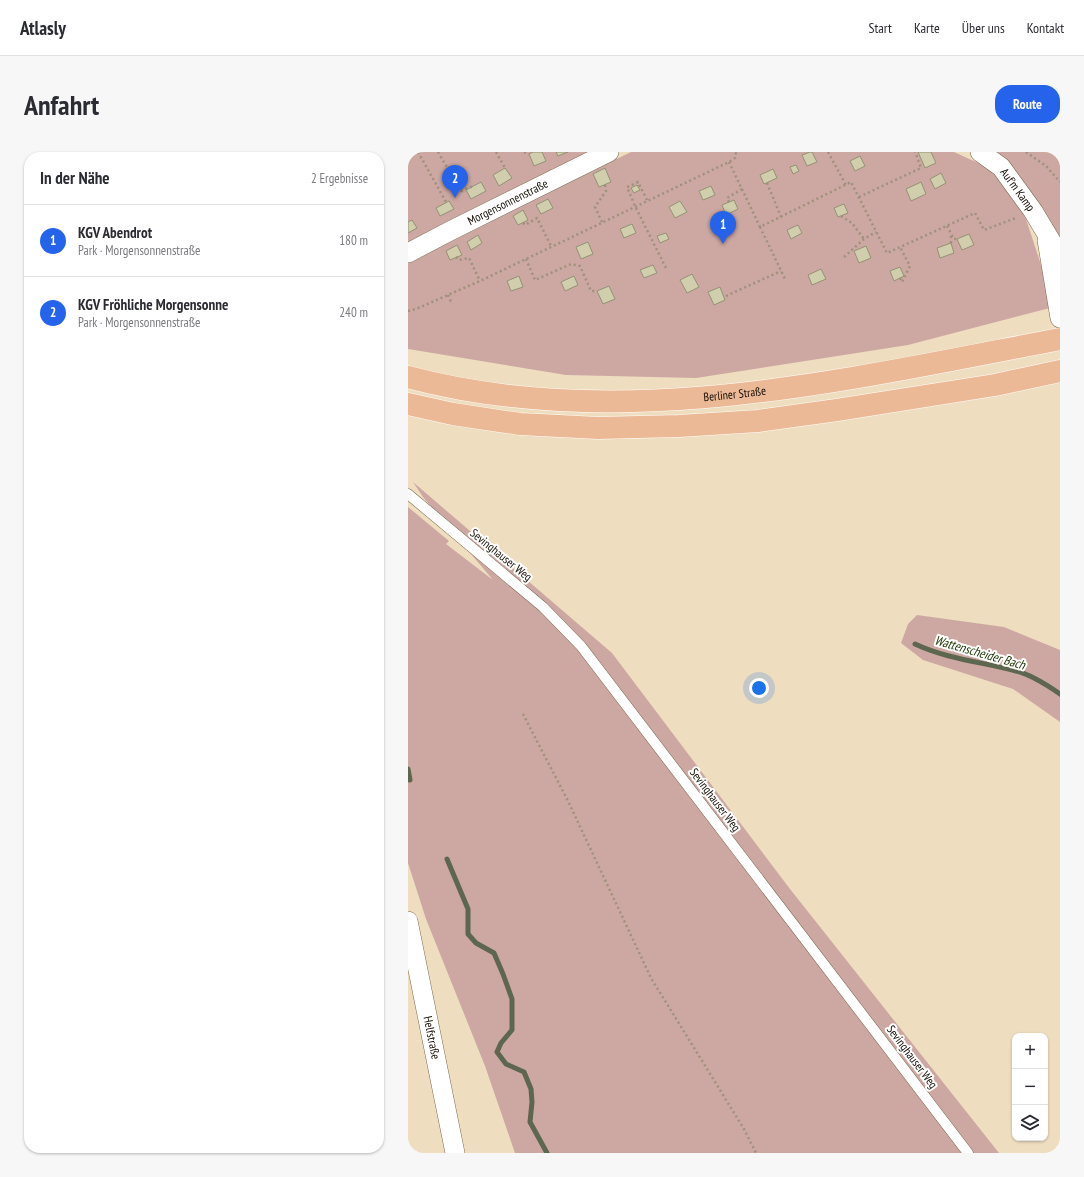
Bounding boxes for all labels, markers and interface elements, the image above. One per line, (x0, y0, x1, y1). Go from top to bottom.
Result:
text: Atlasly (20, 16, 66, 40)
text: Start (868, 19, 892, 37)
text: Karte (914, 19, 940, 37)
text: Über uns (962, 19, 1005, 37)
text: Kontakt (1027, 19, 1064, 37)
button: Route (995, 85, 1060, 123)
text: Anfahrt (24, 86, 99, 123)
pin: 2 (442, 165, 468, 198)
street label: Auf'm Kamp (997, 165, 1039, 214)
text: In der Nähe (40, 167, 110, 189)
text: 2 Ergebnisse (311, 170, 368, 187)
street label: Morgensonnenstraße (465, 176, 550, 228)
pin: 1 (710, 211, 736, 244)
text: KGV Abendrot (78, 223, 152, 242)
text: 1 (50, 232, 56, 249)
text: 180 m (339, 232, 368, 249)
text: Park · Morgensonnenstraße (78, 242, 200, 259)
text: KGV Fröhliche Morgensonne (78, 295, 228, 314)
text: 2 (50, 304, 56, 321)
text: 240 m (339, 304, 368, 321)
text: Park · Morgensonnenstraße (78, 314, 200, 331)
street label: Berliner Straße (703, 383, 767, 404)
street label: Sevinghauser Weg (467, 525, 535, 584)
water label: Wattenscheider Bach (933, 631, 1028, 674)
your location (749, 678, 769, 698)
street label: Sevinghauser Weg (687, 765, 744, 834)
street label: Helfstraße (420, 1015, 444, 1060)
street label: Sevinghauser Weg (884, 1022, 941, 1091)
map controls (1012, 1033, 1048, 1141)
button: + (1012, 1033, 1048, 1069)
button: − (1012, 1069, 1048, 1105)
button: layers (1012, 1105, 1048, 1141)

